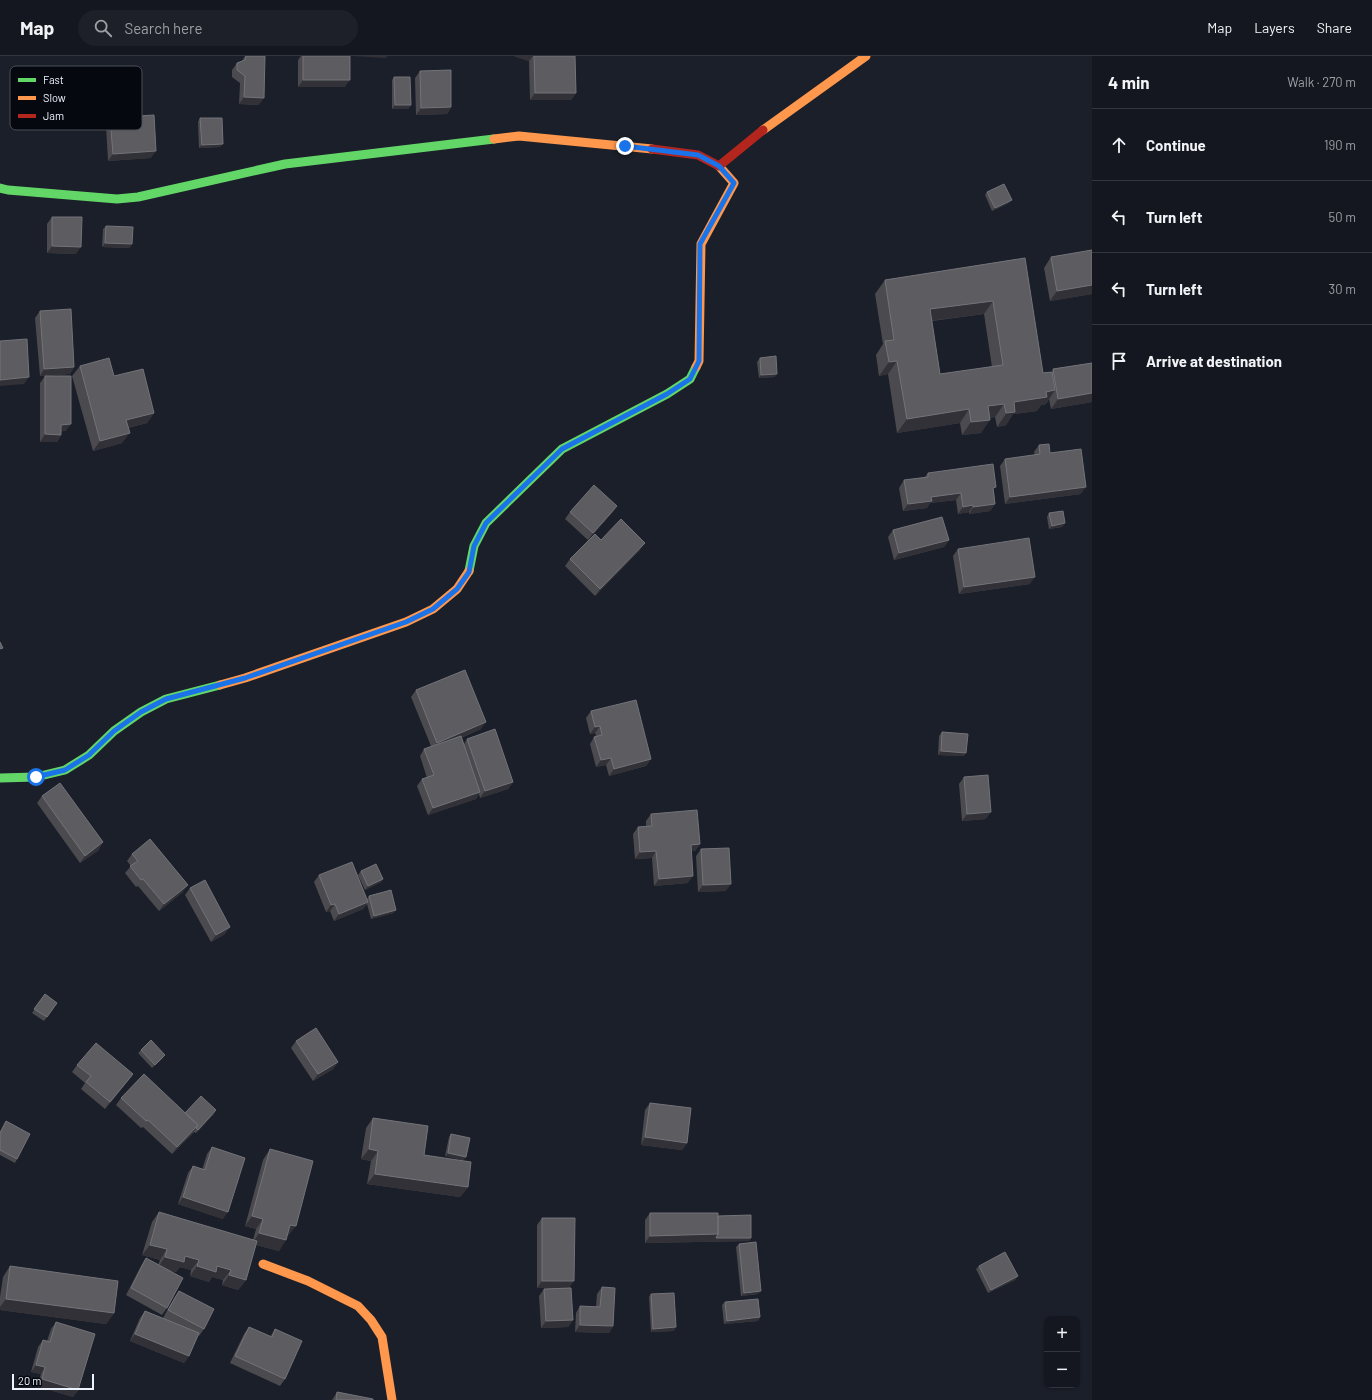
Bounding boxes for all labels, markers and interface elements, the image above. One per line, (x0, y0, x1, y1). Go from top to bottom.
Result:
search box (78, 10, 358, 46)
text: Map (20, 16, 54, 39)
icon: search (92, 17, 114, 39)
text: Search here (124, 19, 202, 37)
text: Map (1207, 19, 1232, 36)
text: Layers (1254, 19, 1295, 36)
text: Share (1317, 19, 1352, 36)
legend (10, 66, 142, 130)
text: 4 min (1108, 72, 1150, 92)
text: Fast (43, 73, 64, 86)
text: Walk · 270 m (1287, 74, 1356, 90)
text: Slow (43, 91, 66, 104)
text: Jam (43, 109, 64, 122)
icon: ahead (1108, 134, 1130, 156)
text: Continue (1146, 136, 1206, 154)
route end (616, 137, 634, 155)
text: 190 m (1324, 137, 1356, 153)
icon: left (1108, 206, 1130, 228)
text: Turn left (1146, 208, 1202, 226)
text: 50 m (1329, 209, 1356, 225)
icon: left (1108, 278, 1130, 300)
text: Turn left (1146, 280, 1202, 298)
text: 30 m (1329, 281, 1356, 297)
icon: arrive (1108, 350, 1130, 372)
text: Arrive at destination (1146, 352, 1282, 370)
route start (27, 768, 45, 786)
map controls (1044, 1316, 1080, 1388)
button: + (1044, 1316, 1080, 1352)
button: − (1044, 1352, 1080, 1388)
scale bar (12, 1372, 94, 1391)
text: 20 m (18, 1374, 41, 1387)

